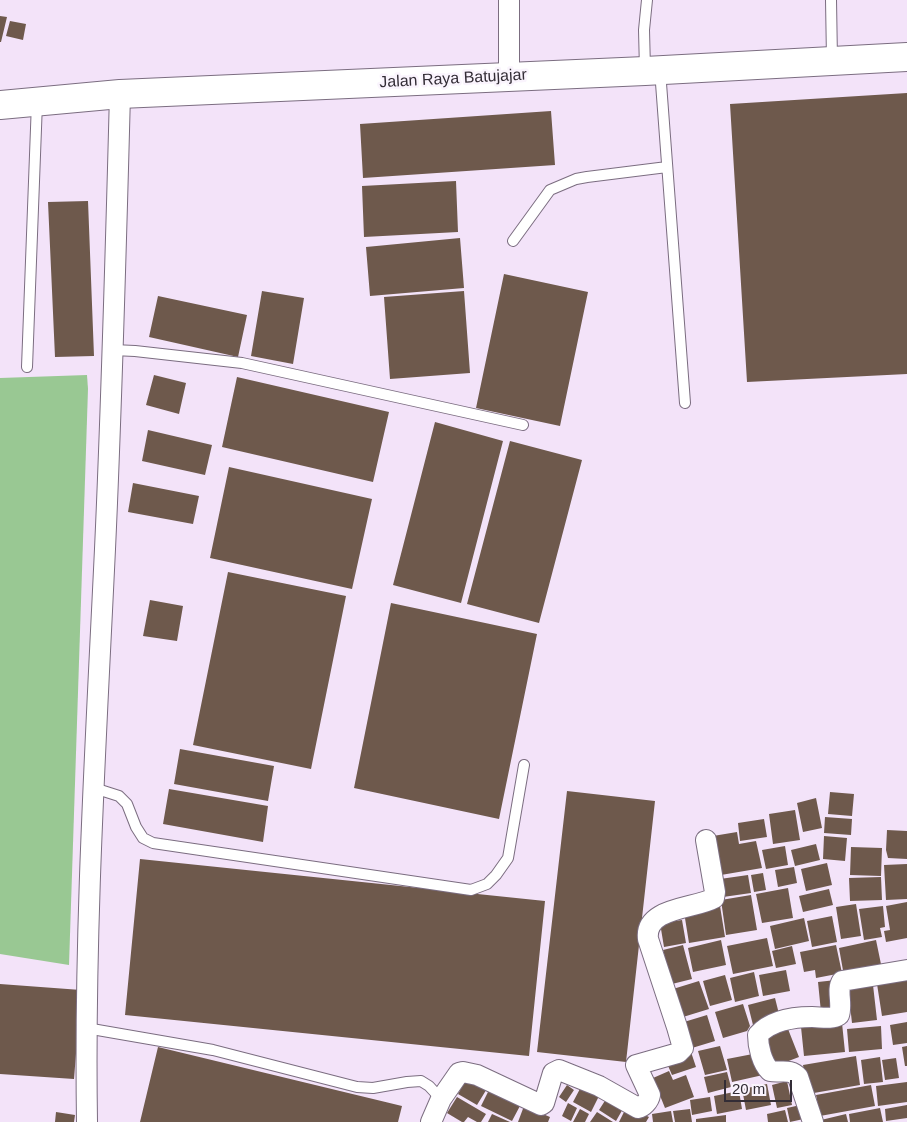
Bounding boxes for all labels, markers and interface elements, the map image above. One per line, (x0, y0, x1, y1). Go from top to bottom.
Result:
street label: Jalan Raya Batujajar (379, 66, 527, 92)
scale bar (727, 1070, 794, 1102)
text: 20 m (732, 1080, 765, 1097)

